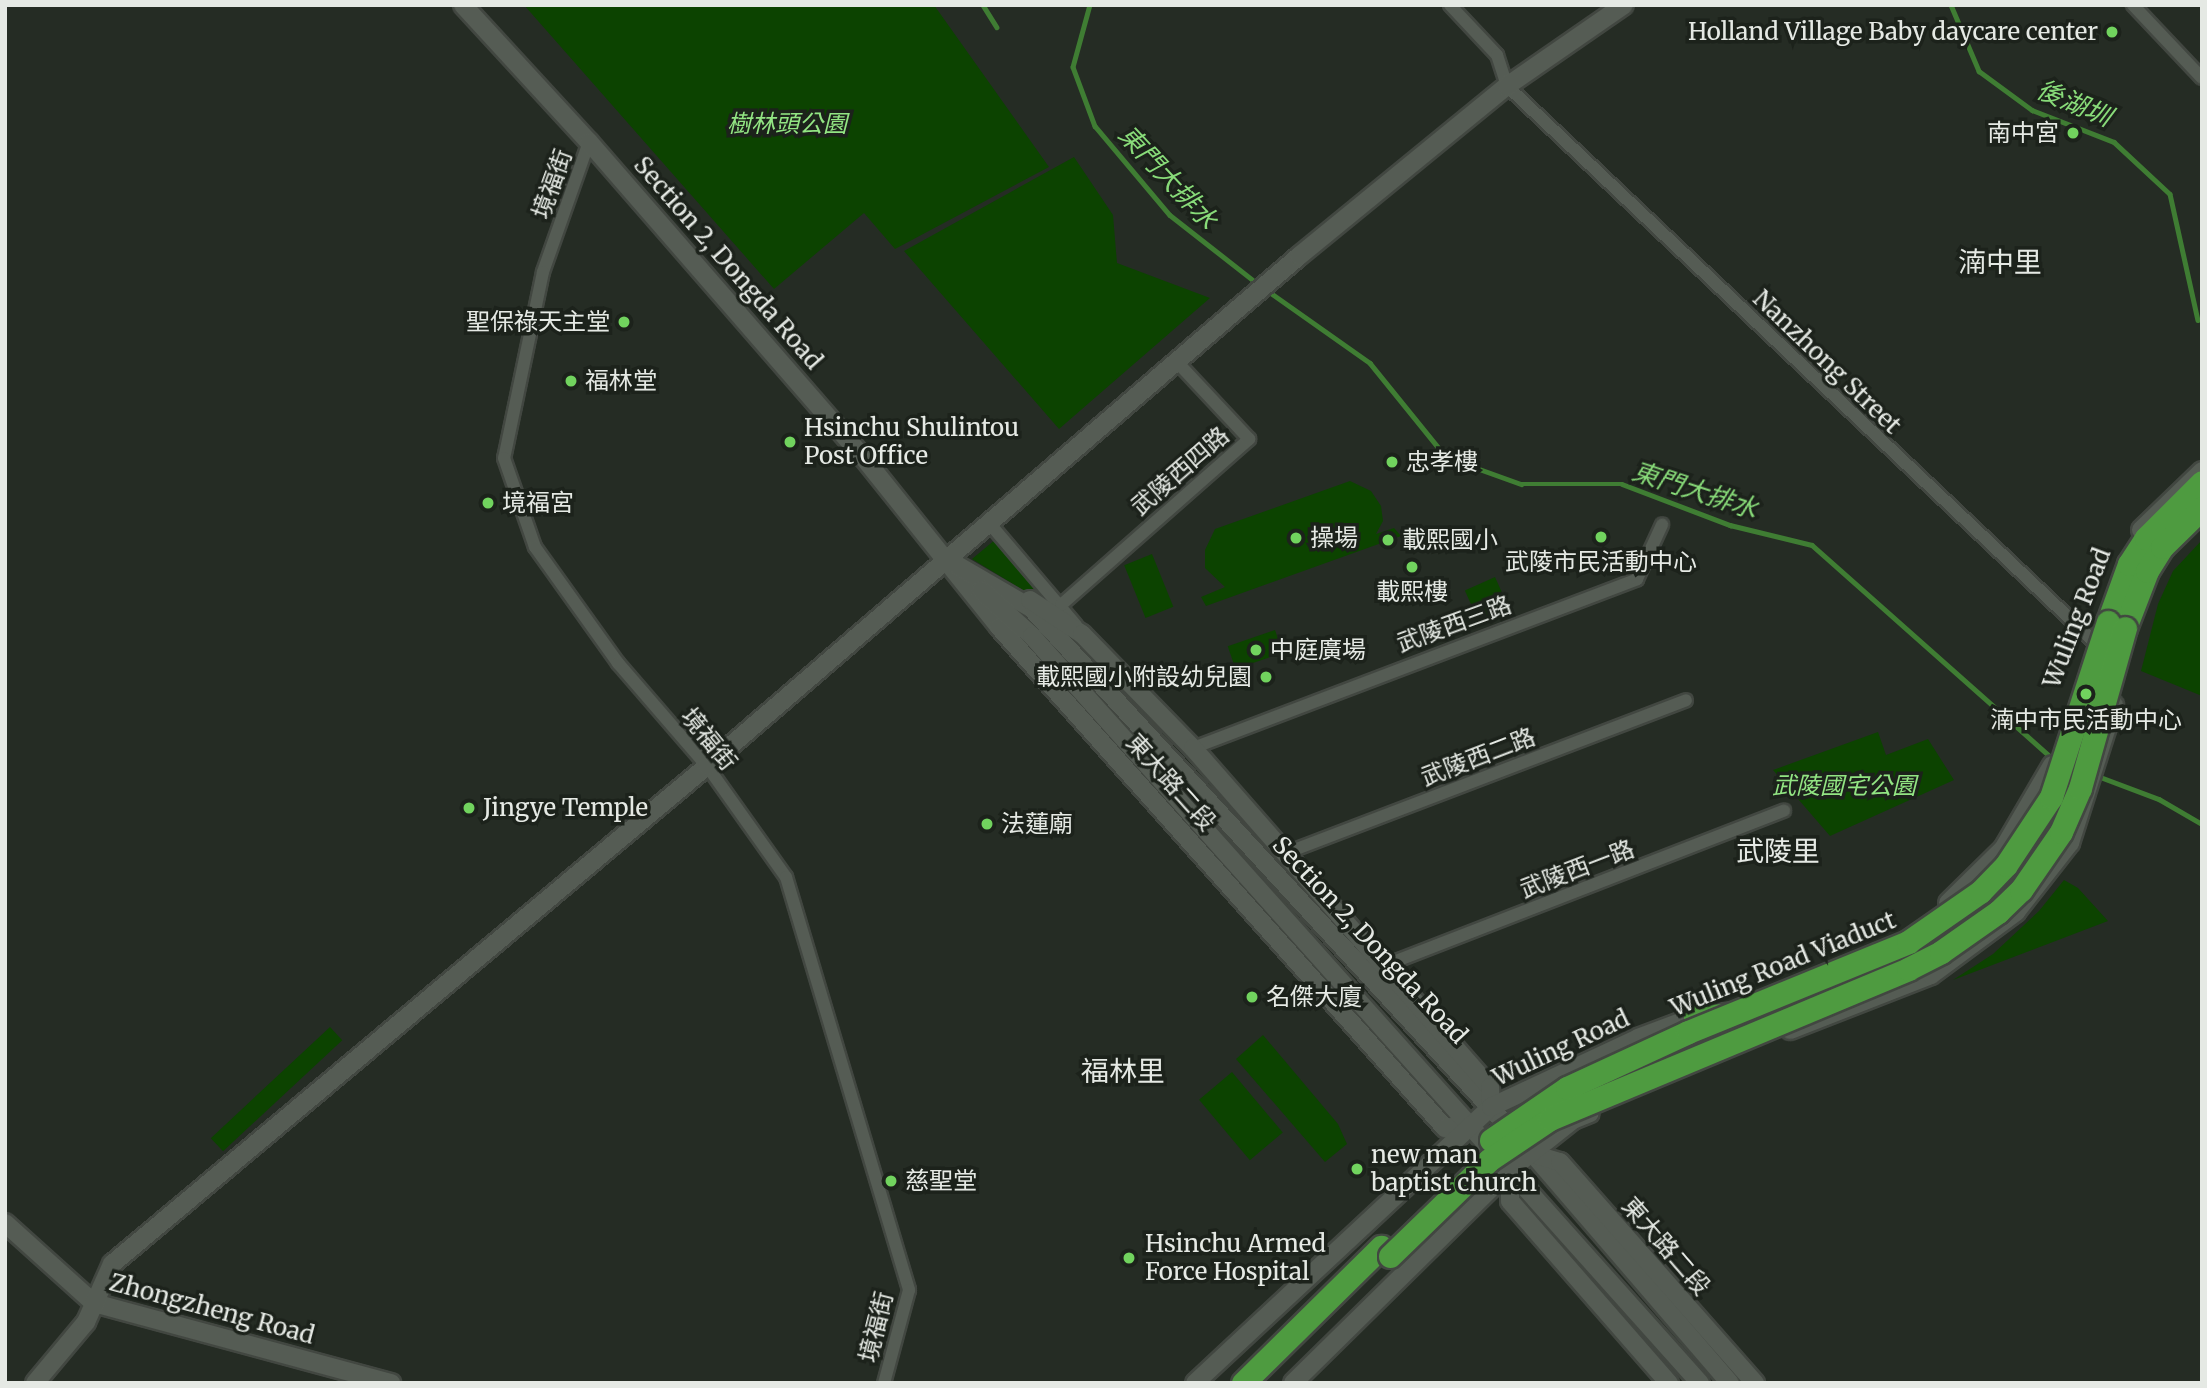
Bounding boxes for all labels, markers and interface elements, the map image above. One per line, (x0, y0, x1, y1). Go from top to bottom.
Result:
place label: Holland Village Baby daycare center (1688, 18, 2098, 46)
marker: Holland Village Baby daycare center (2104, 24, 2120, 40)
water label: 後湖圳 (2032, 73, 2116, 133)
park label: 樹林頭公園 (727, 110, 847, 138)
water label: 東門大排水 (1112, 119, 1224, 235)
place label: 南中宮 (1987, 119, 2059, 147)
marker: 南中宮 (2065, 125, 2081, 141)
street label: 境福街 (526, 145, 578, 223)
street label: Section 2, Dongda Road (628, 151, 828, 375)
district label: 湳中里 (1958, 245, 2042, 279)
street label: Nanzhong Street (1747, 284, 1907, 440)
place label: 聖保祿天主堂 (466, 308, 610, 336)
marker: 聖保祿天主堂 (616, 314, 632, 330)
place label: 福林堂 (585, 367, 657, 395)
marker: 福林堂 (563, 373, 579, 389)
place label: Hsinchu Shulintou Post Office (804, 414, 1019, 470)
street label: 武陵西四路 (1125, 421, 1235, 521)
marker: Hsinchu Shulintou Post Office (782, 434, 798, 450)
place label: 忠孝樓 (1406, 448, 1478, 476)
marker: 忠孝樓 (1384, 454, 1400, 470)
water label: 東門大排水 (1628, 455, 1762, 525)
place label: 境福宮 (502, 489, 574, 517)
marker: 境福宮 (480, 495, 496, 511)
place label: 操場 (1310, 524, 1358, 552)
place label: 載熙國小 (1402, 526, 1498, 554)
marker: 武陵市民活動中心 (1593, 529, 1609, 545)
marker: 操場 (1288, 530, 1304, 546)
marker: 載熙國小 (1380, 532, 1396, 548)
street label: Wuling Road (2037, 544, 2117, 692)
place label: 武陵市民活動中心 (1505, 548, 1697, 576)
marker: 載熙樓 (1404, 559, 1420, 575)
place label: 載熙樓 (1376, 578, 1448, 606)
street label: 武陵西三路 (1393, 590, 1515, 658)
place label: 中庭廣場 (1270, 636, 1366, 664)
marker: 中庭廣場 (1248, 642, 1264, 658)
place label: 載熙國小附設幼兒園 (1036, 663, 1252, 691)
marker: 載熙國小附設幼兒園 (1258, 669, 1274, 685)
marker: 湳中市民活動中心 (2078, 686, 2094, 702)
street label: 境福街 (675, 702, 743, 776)
place label: 湳中市民活動中心 (1990, 706, 2182, 734)
street label: 武陵西二路 (1417, 722, 1539, 792)
street label: 東大路二段 (1120, 728, 1222, 836)
park label: 武陵國宅公園 (1772, 772, 1916, 800)
place label: Jingye Temple (483, 794, 648, 822)
marker: Jingye Temple (461, 800, 477, 816)
place label: 法蓮廟 (1001, 810, 1073, 838)
marker: 法蓮廟 (979, 816, 995, 832)
street label: Section 2, Dongda Road (1267, 831, 1473, 1049)
street label: 武陵西一路 (1516, 834, 1638, 904)
district label: 武陵里 (1736, 834, 1820, 868)
street label: Wuling Road Viaduct (1666, 906, 1900, 1022)
place label: 名傑大廈 (1266, 983, 1362, 1011)
marker: 名傑大廈 (1244, 989, 1260, 1005)
street label: Wuling Road (1488, 1004, 1634, 1092)
district label: 福林里 (1081, 1054, 1165, 1088)
place label: new man baptist church (1371, 1141, 1537, 1197)
marker: new man baptist church (1349, 1161, 1365, 1177)
place label: 慈聖堂 (905, 1167, 977, 1195)
marker: 慈聖堂 (883, 1173, 899, 1189)
street label: 東大路二段 (1616, 1191, 1716, 1301)
place label: Hsinchu Armed Force Hospital (1145, 1230, 1326, 1286)
marker: Hsinchu Armed Force Hospital (1119, 1248, 1139, 1268)
street label: Zhongzheng Road (106, 1268, 318, 1350)
street label: 境福街 (853, 1289, 899, 1365)

